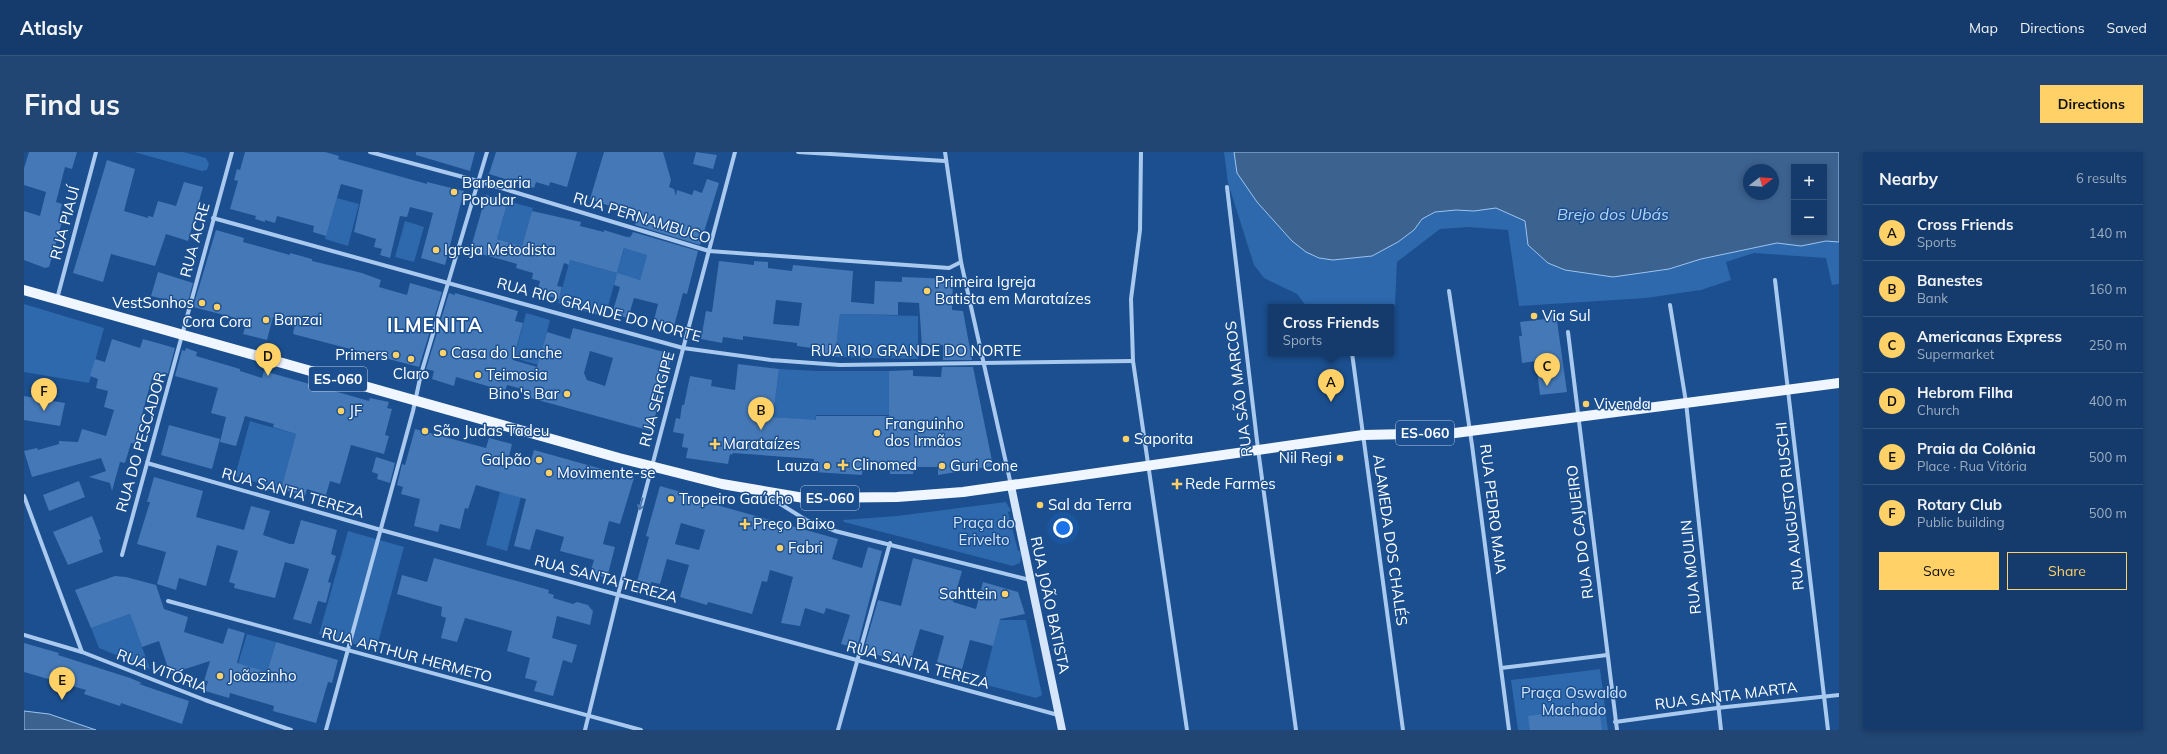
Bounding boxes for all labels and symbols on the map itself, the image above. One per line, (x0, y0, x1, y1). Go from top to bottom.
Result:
north arrow (1743, 164, 1779, 200)
place label: Barbearia Popular (462, 173, 531, 209)
street label: RUA PIAUÍ (46, 183, 84, 262)
marker: Barbearia Popular (449, 187, 459, 197)
street label: RUA PERNAMBUCO (571, 188, 713, 248)
street label: RUA ACRE (175, 200, 214, 279)
water label: Brejo dos Ubás (1557, 204, 1669, 224)
place label: Igreja Metodista (444, 240, 556, 259)
marker: Igreja Metodista (431, 245, 441, 255)
place label: Primeira Igreja Batista em Marataízes (935, 272, 1091, 308)
street label: RUA RIO GRANDE DO NORTE (495, 273, 704, 346)
marker: Primeira Igreja Batista em Marataízes (922, 286, 932, 296)
place label: VestSonhos (112, 293, 194, 312)
marker: VestSonhos (197, 298, 207, 308)
marker: Cora Cora (212, 302, 222, 312)
place label: Via Sul (1542, 306, 1591, 325)
place label: Banzai (274, 310, 322, 329)
marker: Via Sul (1529, 311, 1539, 321)
place label: Cora Cora (182, 312, 252, 331)
district label: ILMENITA (387, 313, 483, 337)
marker: Banzai (261, 315, 271, 325)
street label: RUA SÃO MARCOS (1221, 320, 1256, 458)
street label: RUA RIO GRANDE DO NORTE (811, 341, 1022, 360)
pin: D (255, 343, 281, 376)
place label: Casa do Lanche (451, 343, 562, 362)
place label: Primers (335, 345, 388, 364)
marker: Casa do Lanche (438, 348, 448, 358)
street label: RUA SERGIPE (635, 349, 678, 449)
marker: Primers (391, 350, 401, 360)
pin: C (1534, 353, 1560, 386)
marker: Claro (406, 354, 416, 364)
place label: Claro (393, 364, 429, 383)
place label: Teimosia (486, 365, 547, 384)
road number: ES-060 (309, 367, 367, 391)
pin: A (1318, 369, 1344, 402)
street label: RUA DO PESCADOR (111, 370, 170, 514)
marker: Teimosia (473, 370, 483, 380)
pin: F (31, 378, 57, 411)
place label: Bino's Bar (489, 384, 560, 403)
marker: Bino's Bar (562, 389, 572, 399)
place label: Vivenda (1594, 394, 1651, 413)
pin: B (748, 397, 774, 430)
marker: Vivenda (1581, 399, 1591, 409)
place label: JF (349, 401, 362, 420)
marker: JF (336, 406, 346, 416)
place label: Franguinho dos Irmãos (885, 414, 964, 450)
place label: São Judas Tadeu (433, 421, 550, 440)
road number: ES-060 (1396, 421, 1454, 445)
street label: RUA AUGUSTO RUSCHI (1771, 421, 1808, 591)
marker: São Judas Tadeu (420, 426, 430, 436)
marker: Franguinho dos Irmãos (872, 428, 882, 438)
place label: Saporita (1134, 429, 1193, 448)
place label: Marataízes (723, 434, 800, 453)
marker: Saporita (1121, 434, 1131, 444)
marker: Marataízes (710, 439, 720, 449)
street label: RUA PEDRO MAIA (1476, 443, 1511, 575)
place label: Nil Regi (1279, 448, 1332, 467)
place label: Galpão (481, 450, 531, 469)
marker: Nil Regi (1335, 453, 1345, 463)
street label: ALAMEDA DOS CHALÉS (1369, 453, 1412, 627)
marker: Galpão (534, 455, 544, 465)
place label: Clinomed (852, 455, 917, 474)
place label: Lauza (776, 456, 819, 475)
place label: Guri Cone (950, 456, 1018, 475)
marker: Clinomed (837, 459, 849, 471)
marker: Lauza (822, 461, 832, 471)
marker: Guri Cone (937, 461, 947, 471)
street label: RUA SANTA TEREZA (220, 463, 367, 522)
place label: Movimente-se (557, 463, 656, 482)
street label: RUA DO CAJUEIRO (1562, 464, 1597, 600)
marker: Movimente-se (544, 468, 554, 478)
place label: Rede Farmes (1185, 474, 1276, 493)
marker: Rede Farmes (1172, 479, 1182, 489)
road number: ES-060 (801, 486, 859, 510)
place label: Tropeiro Gaúcho (679, 489, 793, 508)
marker: Tropeiro Gaúcho (666, 494, 676, 504)
place label: Sal da Terra (1048, 495, 1132, 514)
one-way arrow (637, 497, 645, 510)
marker: Sal da Terra (1035, 500, 1045, 510)
park label: Praça do Erivelto (953, 513, 1015, 549)
place label: Preço Baixo (753, 514, 835, 533)
your location (1053, 518, 1073, 538)
marker: Preço Baixo (740, 519, 750, 529)
street label: RUA MOULIN (1676, 519, 1705, 615)
street label: RUA JOÃO BATISTA (1027, 535, 1074, 675)
place label: Fabri (788, 538, 823, 557)
marker: Fabri (775, 543, 785, 553)
street label: RUA SANTA TEREZA (532, 550, 680, 607)
place label: Sahttein (939, 584, 997, 603)
marker: Sahttein (1000, 589, 1010, 599)
street label: RUA ARTHUR HERMETO (320, 623, 494, 686)
street label: RUA SANTA TEREZA (844, 636, 992, 693)
street label: RUA VITÓRIA (114, 644, 210, 697)
place label: Joãozinho (228, 666, 296, 685)
pin: E (49, 667, 75, 700)
marker: Joãozinho (215, 671, 225, 681)
street label: RUA SANTA MARTA (1654, 677, 1798, 714)
park label: Praça Oswaldo Machado (1521, 683, 1627, 719)

